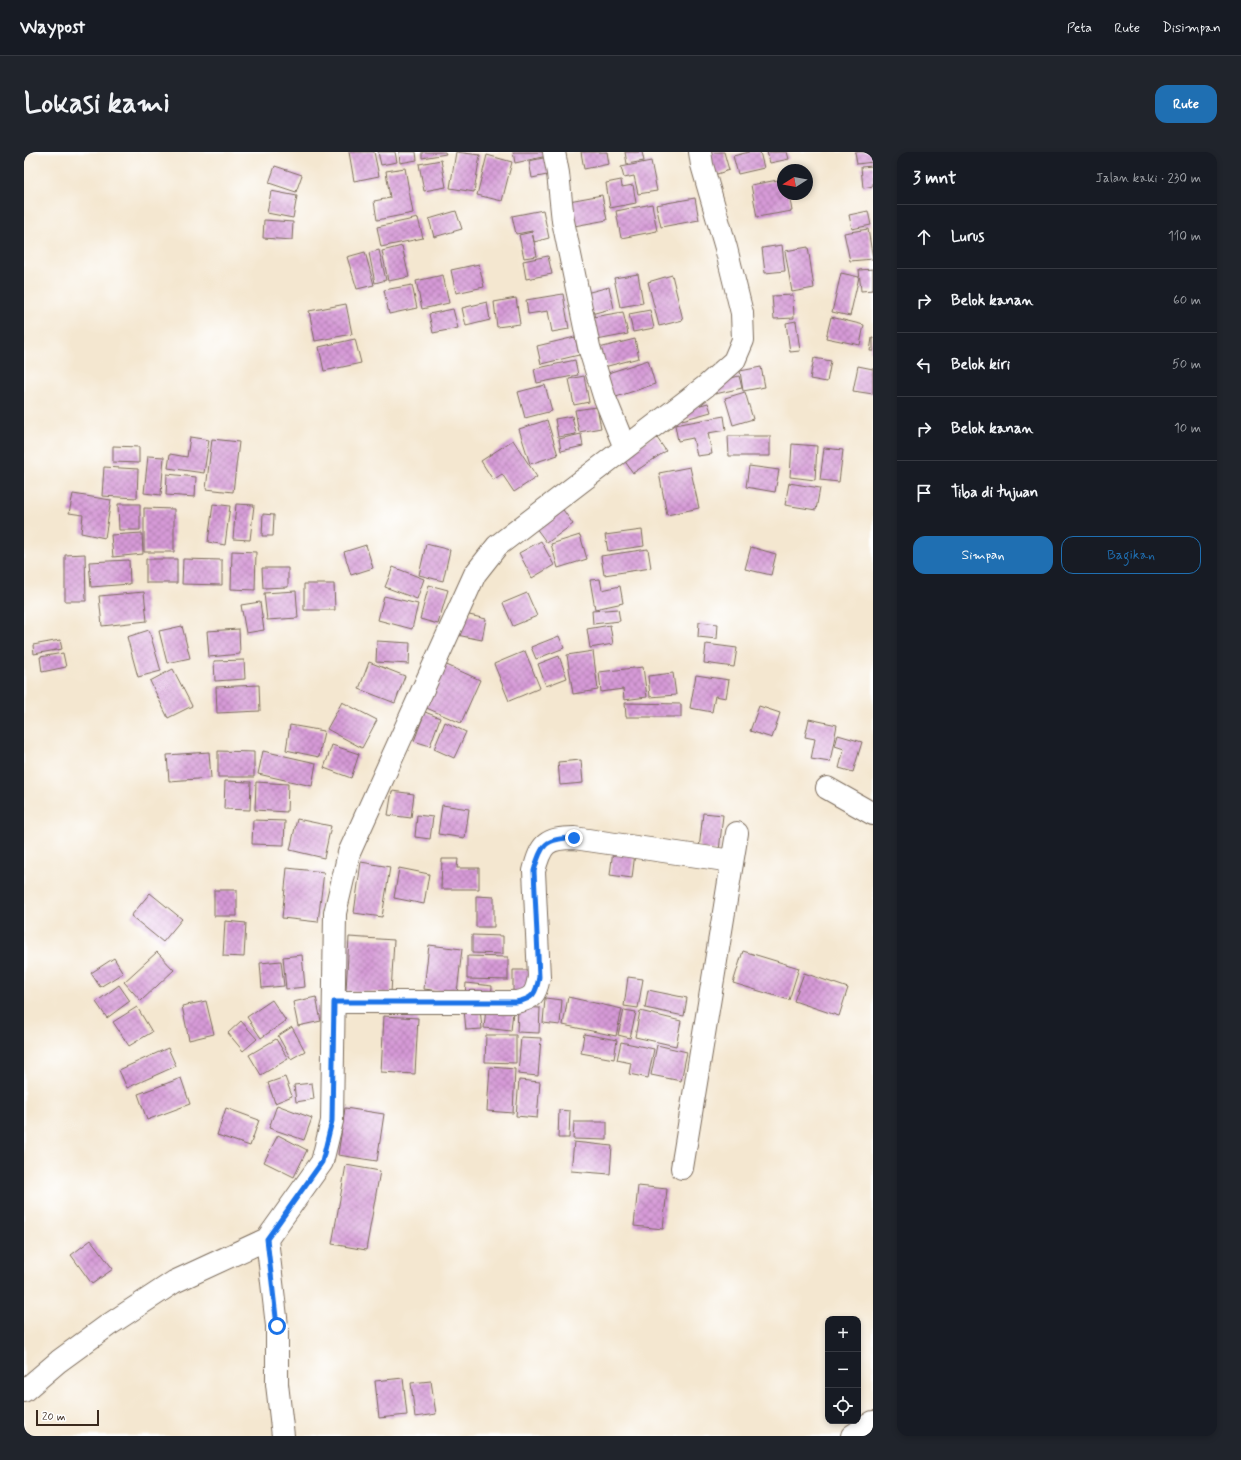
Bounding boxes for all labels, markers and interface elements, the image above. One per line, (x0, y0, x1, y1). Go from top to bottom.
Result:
text: Waypost (20, 15, 85, 40)
text: Peta (1067, 19, 1092, 37)
text: Rute (1114, 19, 1140, 37)
text: Disimpan (1162, 19, 1221, 37)
button: Rute (1155, 85, 1217, 123)
text: Lokasi kami (24, 86, 170, 123)
north arrow (777, 164, 813, 200)
text: 3 mnt (913, 167, 956, 189)
text: Jalan kaki · 230 m (1095, 170, 1201, 187)
icon: ahead (913, 226, 935, 248)
text: Lurus (951, 227, 984, 247)
text: 110 m (1168, 228, 1201, 245)
icon: right (913, 290, 935, 312)
text: Belok kanan (951, 291, 1034, 311)
text: 60 m (1173, 292, 1201, 309)
icon: left (913, 354, 935, 376)
text: Belok kiri (951, 355, 1010, 375)
text: 50 m (1172, 356, 1201, 373)
icon: right (913, 418, 935, 440)
text: Belok kanan (951, 419, 1034, 439)
text: 10 m (1174, 420, 1201, 437)
icon: arrive (913, 482, 935, 504)
text: Tiba di tujuan (951, 483, 1038, 503)
button: Simpan (913, 536, 1053, 574)
button: Bagikan (1061, 536, 1201, 574)
route end (565, 829, 583, 847)
map controls (825, 1316, 861, 1424)
button: + (825, 1316, 861, 1352)
route start (268, 1317, 286, 1335)
button: − (825, 1352, 861, 1388)
button: locate (825, 1388, 861, 1424)
scale bar (36, 1408, 99, 1427)
text: 20 m (42, 1410, 65, 1424)

